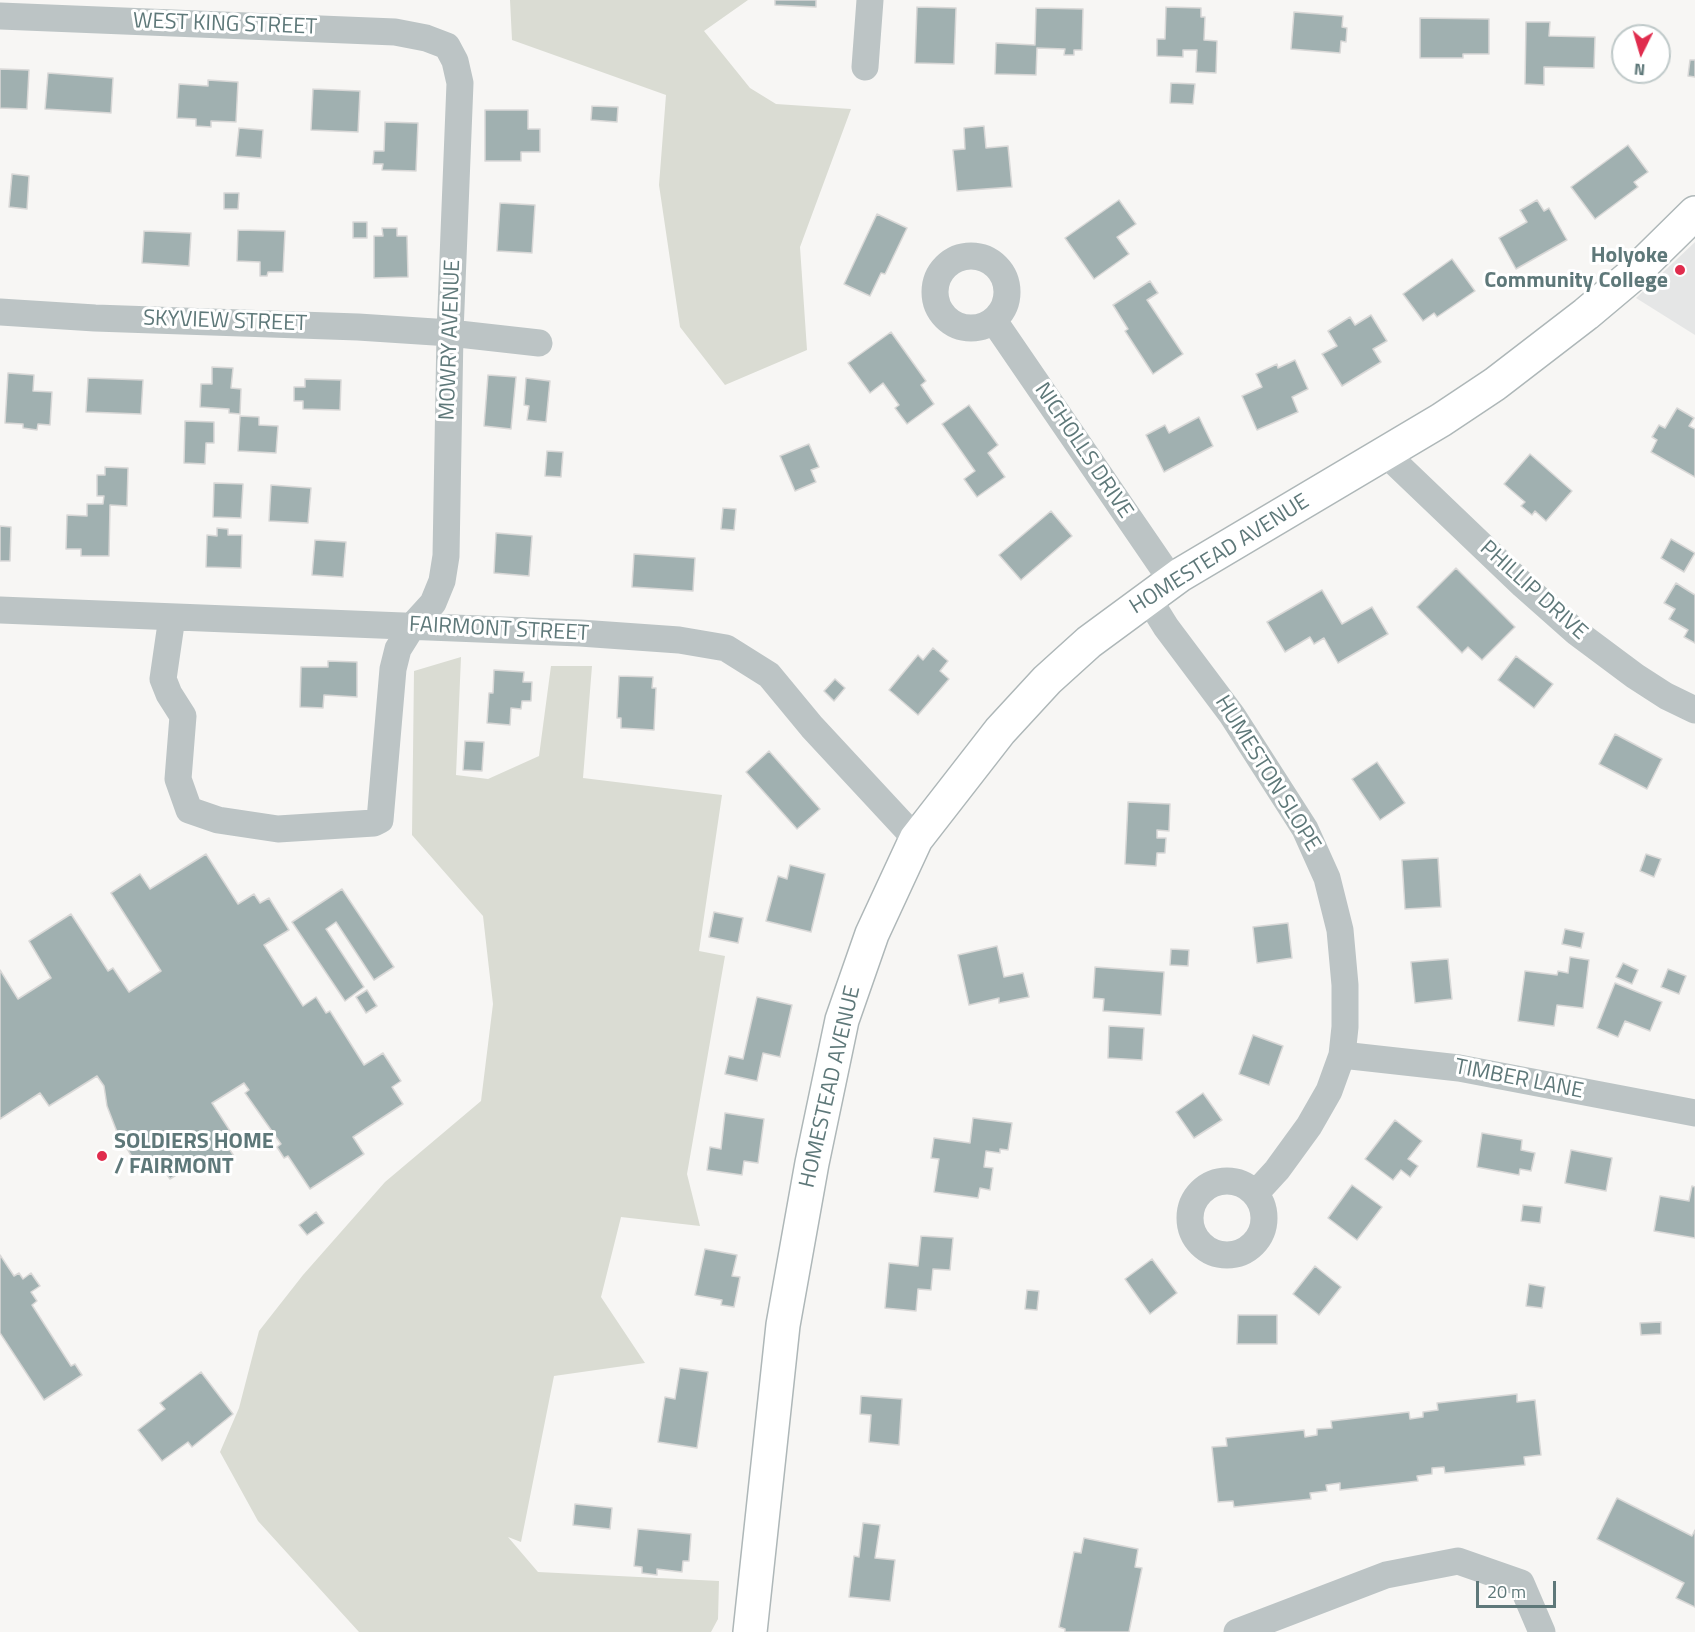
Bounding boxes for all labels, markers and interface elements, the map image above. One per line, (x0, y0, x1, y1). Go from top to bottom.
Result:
street label: WEST KING STREET (133, 9, 317, 41)
north arrow (1611, 24, 1671, 84)
text: N (1633, 58, 1646, 82)
place label: Holyoke Community College (1484, 244, 1668, 296)
street label: MOWRY AVENUE (435, 259, 467, 421)
marker: Holyoke Community College (1673, 263, 1687, 277)
street label: SKYVIEW STREET (143, 306, 307, 338)
street label: NICHOLLS DRIVE (1028, 378, 1138, 524)
street label: HOMESTEAD AVENUE (1125, 489, 1315, 621)
street label: PHILLIP DRIVE (1474, 536, 1592, 646)
street label: FAIRMONT STREET (408, 612, 590, 648)
street label: HUMESTON SLOPE (1208, 691, 1326, 857)
street label: HOMESTEAD AVENUE (795, 983, 867, 1191)
street label: TIMBER LANE (1453, 1055, 1585, 1105)
place label: SOLDIERS HOME / FAIRMONT (114, 1130, 274, 1182)
marker: SOLDIERS HOME / FAIRMONT (95, 1149, 109, 1163)
scale bar (1479, 1569, 1558, 1607)
text: 20 m (1487, 1578, 1526, 1605)

